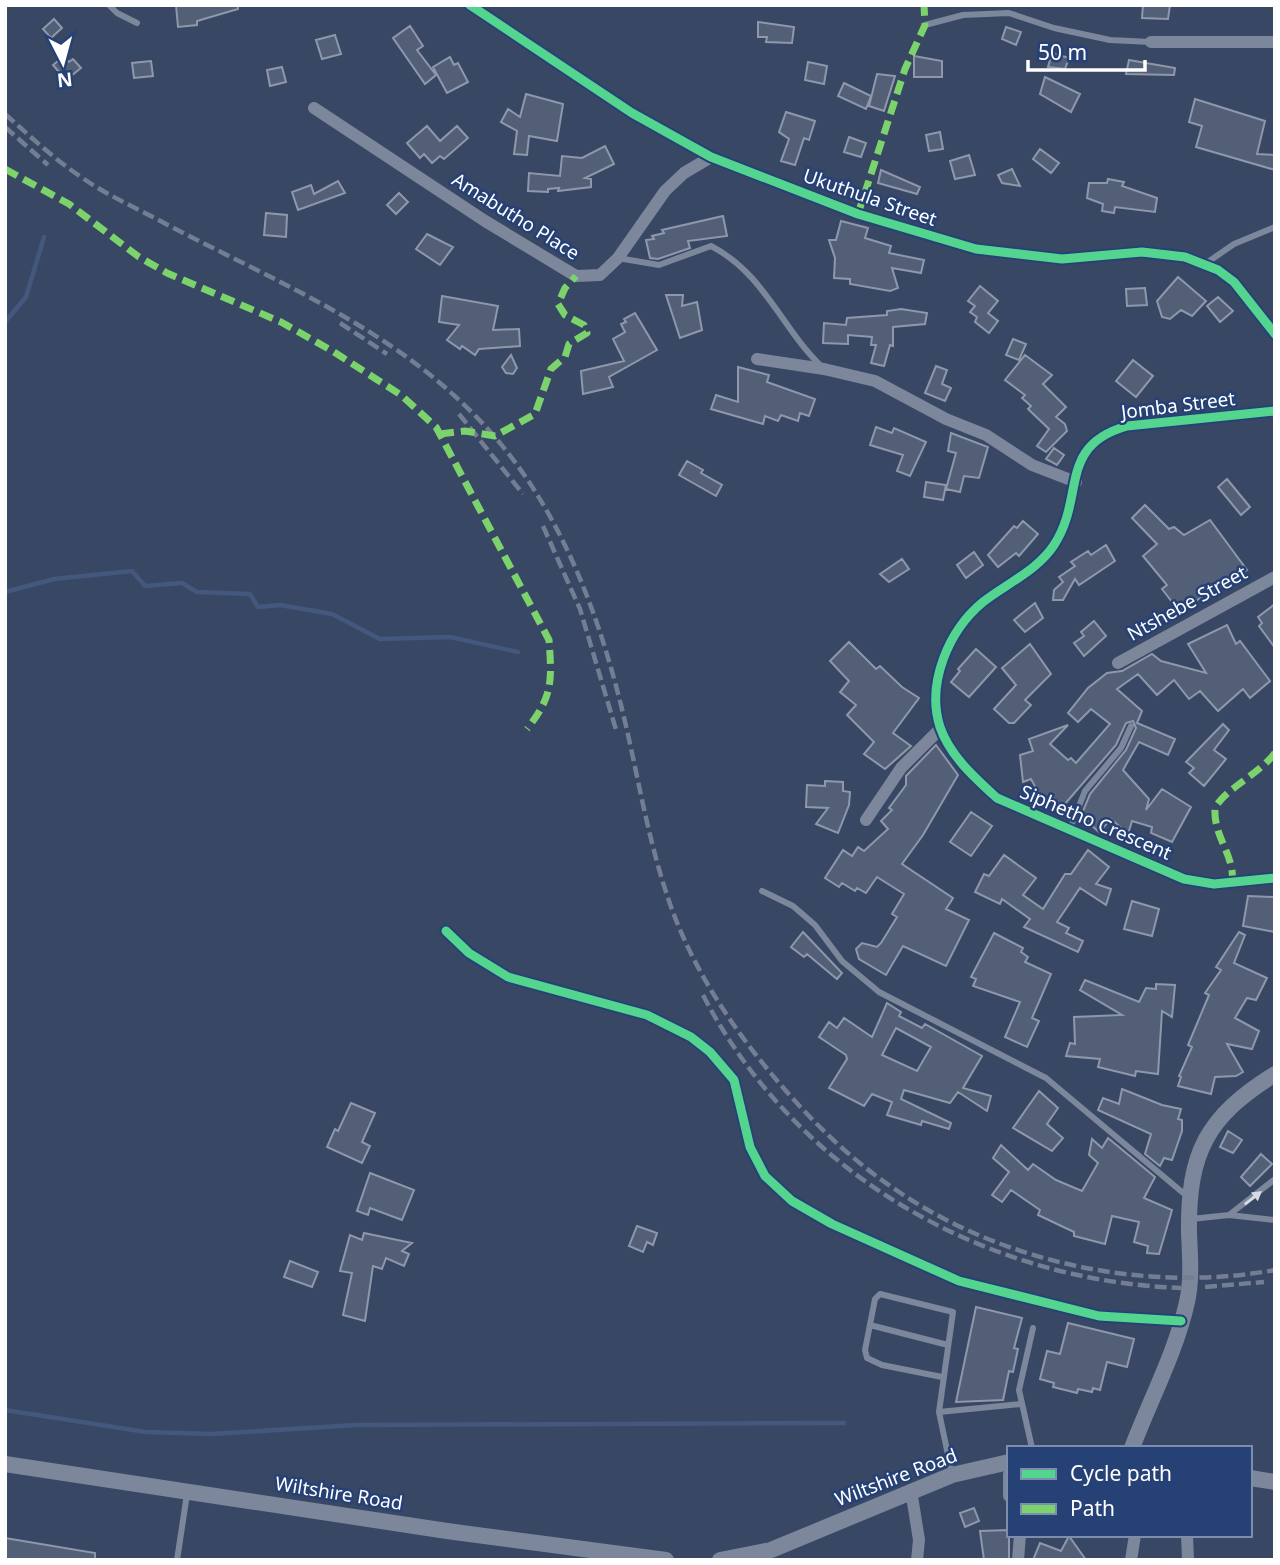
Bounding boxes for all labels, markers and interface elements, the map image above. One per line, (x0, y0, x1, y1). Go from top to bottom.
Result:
north arrow (28, 28, 98, 98)
scale bar (1028, 28, 1145, 72)
text: 50 m (1038, 38, 1087, 66)
text: N (56, 66, 74, 94)
street label: Ukuthula Street (800, 162, 940, 232)
street label: Amabutho Place (447, 166, 585, 266)
street label: Jomba Street (1117, 385, 1237, 425)
street label: Ntshebe Street (1122, 559, 1252, 647)
street label: Siphetho Crescent (1016, 778, 1176, 866)
one-way arrow (1243, 1190, 1261, 1205)
street label: Wiltshire Road (831, 1442, 961, 1512)
legend (1007, 1446, 1252, 1537)
text: Cycle path (1070, 1459, 1172, 1487)
street label: Wiltshire Road (273, 1470, 405, 1516)
text: Path (1070, 1494, 1115, 1522)

